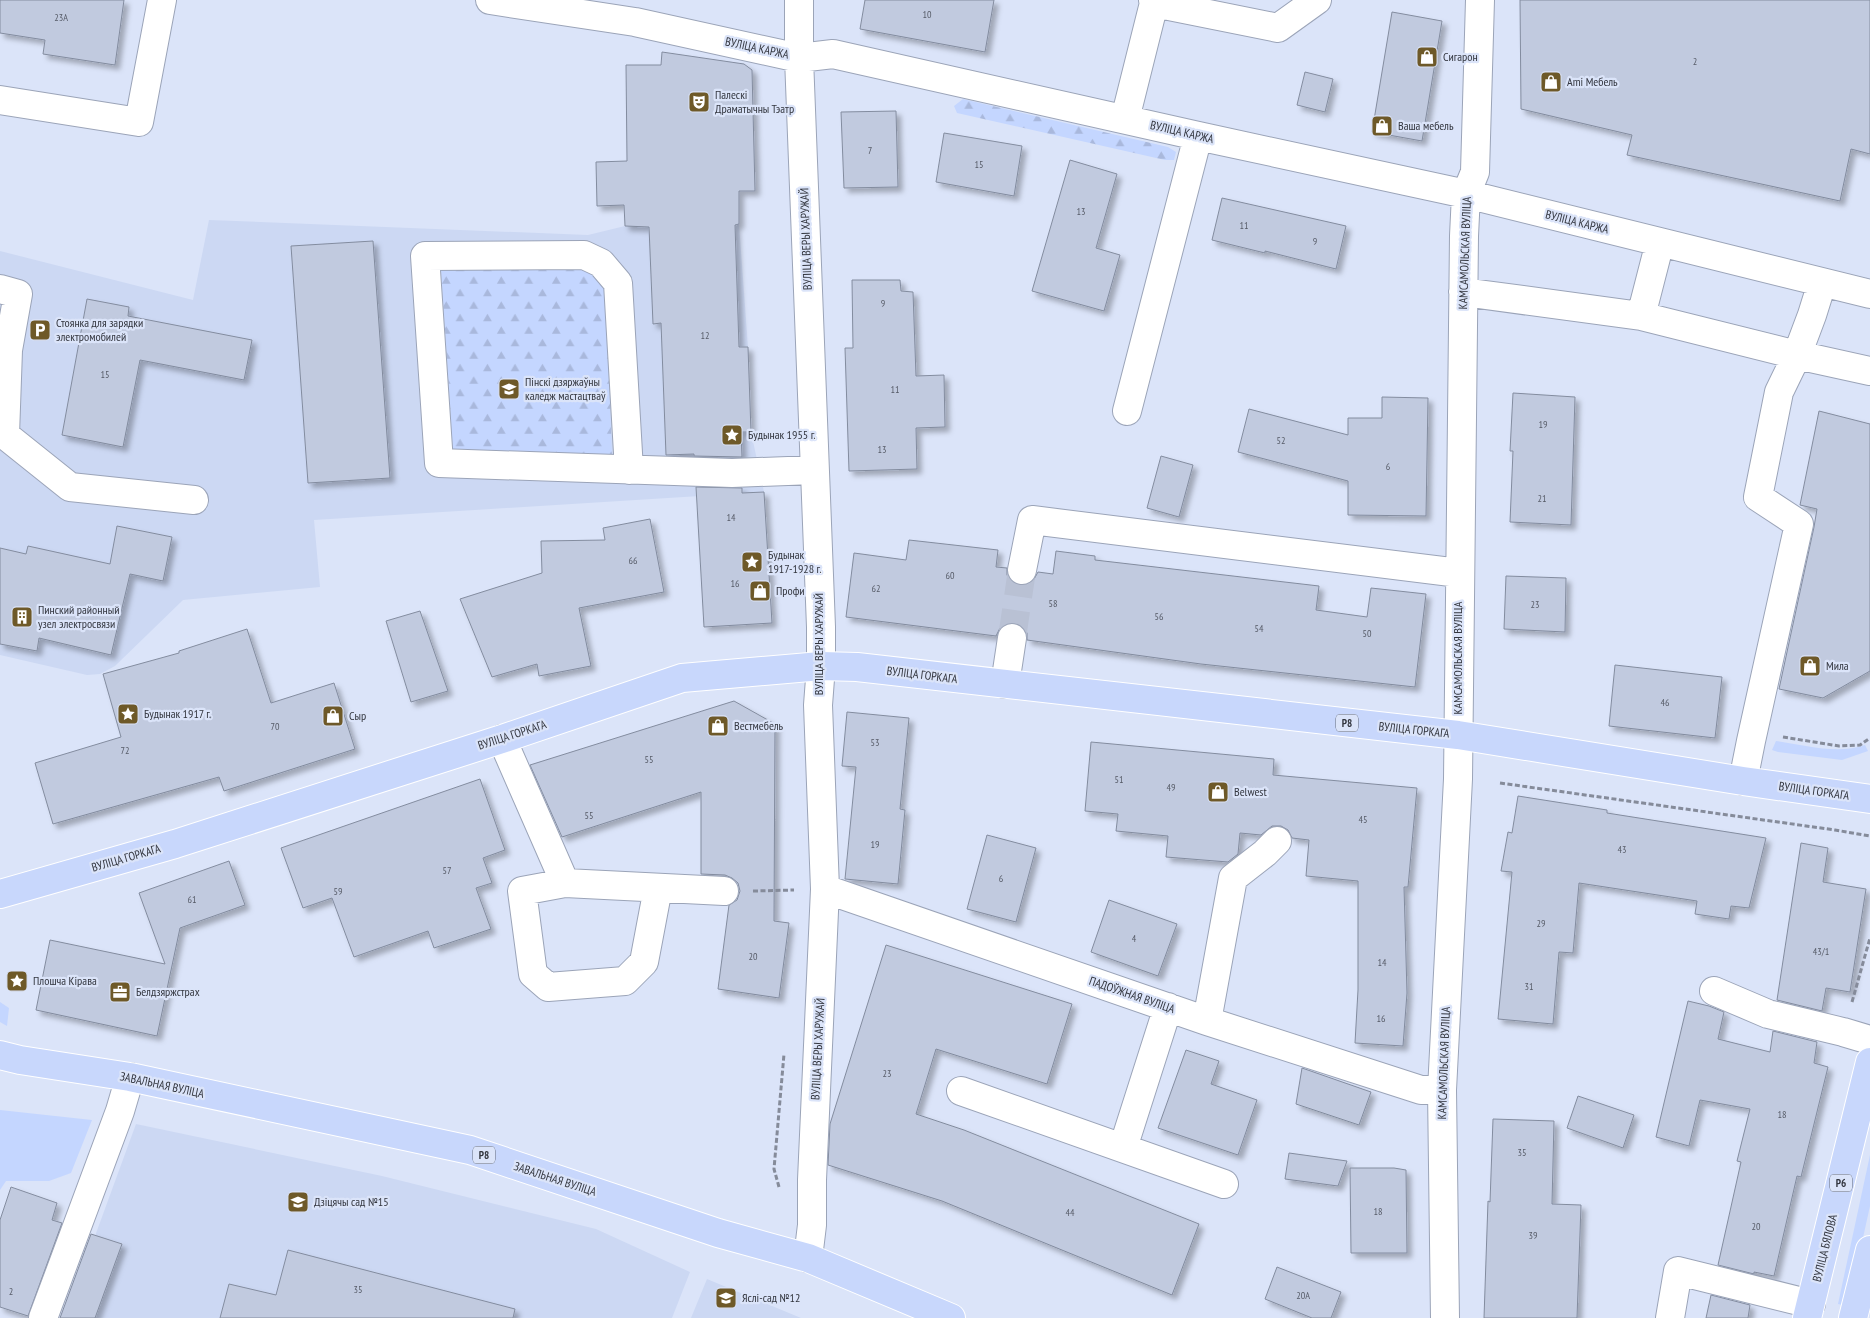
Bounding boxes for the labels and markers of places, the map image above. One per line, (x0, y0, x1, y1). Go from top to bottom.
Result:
shop icon: Сигарон (1415, 45, 1439, 69)
place label: Сигарон (1443, 49, 1478, 64)
shop icon: Ami Мебель (1539, 70, 1563, 94)
place label: Ami Мебель (1567, 74, 1618, 89)
place label: Палескі Драматычны Тэатр (715, 87, 794, 116)
theatre icon: Палескі Драматычны Тэатр (687, 90, 711, 114)
shop icon: Ваша мебель (1370, 114, 1394, 138)
place label: Ваша мебель (1398, 118, 1454, 133)
place label: Стоянка для зарядки электромобилей (56, 315, 143, 344)
parking icon: Стоянка для зарядки электромобилей (28, 318, 52, 342)
place label: Пінскі дзяржаўны каледж мастацтваў (525, 374, 606, 403)
school or university icon: Пінскі дзяржаўны каледж мастацтваў (497, 377, 521, 401)
place icon: Будынак 1955 г. (720, 423, 744, 447)
place label: Будынак 1955 г. (748, 427, 816, 442)
place label: Будынак 1917-1928 г. (768, 547, 822, 576)
place icon: Будынак 1917-1928 г. (740, 550, 764, 574)
shop icon: Профи (748, 579, 772, 603)
place label: Профи (776, 583, 805, 598)
place label: Пинский районный узел электросвязи (38, 602, 119, 631)
building icon: Пинский районный узел электросвязи (10, 605, 34, 629)
shop icon: Мила (1798, 654, 1822, 678)
place label: Мила (1826, 658, 1849, 673)
place icon: Будынак 1917 г. (116, 702, 140, 726)
shop icon: Сыр (321, 704, 345, 728)
place label: Будынак 1917 г. (144, 706, 211, 721)
place label: Сыр (349, 708, 366, 723)
shop icon: Вестмебель (706, 714, 730, 738)
place label: Вестмебель (734, 718, 784, 733)
shop icon: Belwest (1206, 780, 1230, 804)
place label: Belwest (1234, 784, 1267, 799)
place icon: Плошча Кірава (5, 969, 29, 993)
place label: Плошча Кірава (33, 973, 97, 988)
office icon: Белдзяржстрах (108, 980, 132, 1004)
place label: Белдзяржстрах (136, 984, 200, 999)
school or university icon: Дзіцячы сад №15 (286, 1190, 310, 1214)
place label: Дзіцячы сад №15 (314, 1194, 389, 1209)
school or university icon: Яслі-сад №12 (714, 1286, 738, 1310)
place label: Яслі-сад №12 (742, 1290, 800, 1305)

